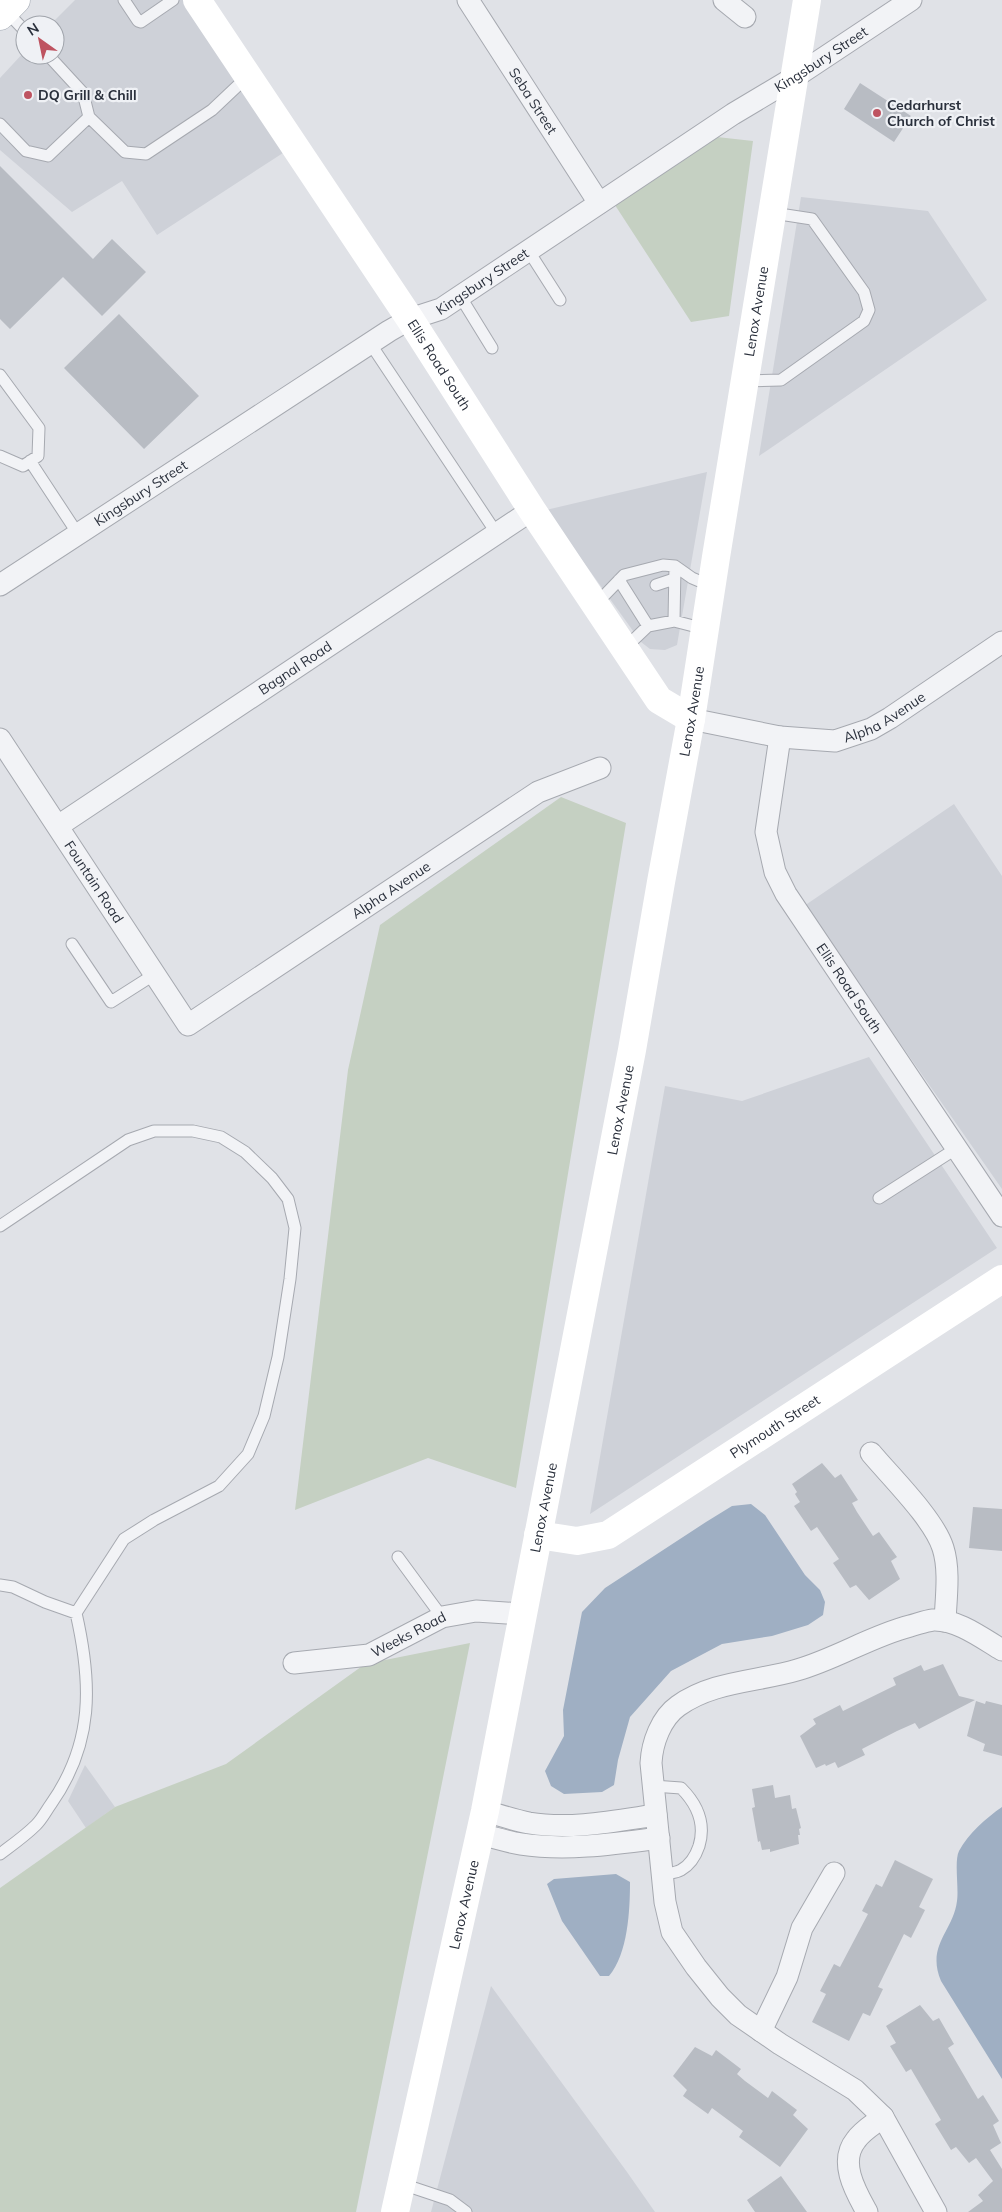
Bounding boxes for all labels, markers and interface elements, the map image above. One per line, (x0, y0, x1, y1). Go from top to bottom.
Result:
north arrow (15, 15, 65, 65)
text: N (24, 19, 42, 40)
street label: Kingsbury Street (771, 22, 871, 96)
street label: Seba Street (505, 64, 561, 138)
place label: DQ Grill & Chill (38, 86, 137, 104)
marker: DQ Grill & Chill (22, 89, 34, 101)
place label: Cedarhurst Church of Christ (887, 96, 995, 130)
marker: Cedarhurst Church of Christ (871, 107, 883, 119)
street label: Kingsbury Street (433, 244, 532, 319)
street label: Lenox Avenue (740, 265, 772, 358)
street label: Ellis Road South (404, 316, 475, 414)
street label: Kingsbury Street (91, 456, 191, 530)
street label: Bagnal Road (255, 637, 335, 699)
street label: Lenox Avenue (675, 665, 708, 758)
street label: Alpha Avenue (841, 688, 929, 747)
street label: Fountain Road (60, 837, 127, 926)
street label: Alpha Avenue (348, 857, 434, 923)
street label: Ellis Road South (812, 940, 886, 1037)
street label: Lenox Avenue (603, 1063, 638, 1156)
street label: Plymouth Street (726, 1391, 823, 1462)
street label: Lenox Avenue (526, 1461, 561, 1554)
street label: Weeks Road (368, 1607, 449, 1661)
street label: Lenox Avenue (445, 1858, 483, 1951)

